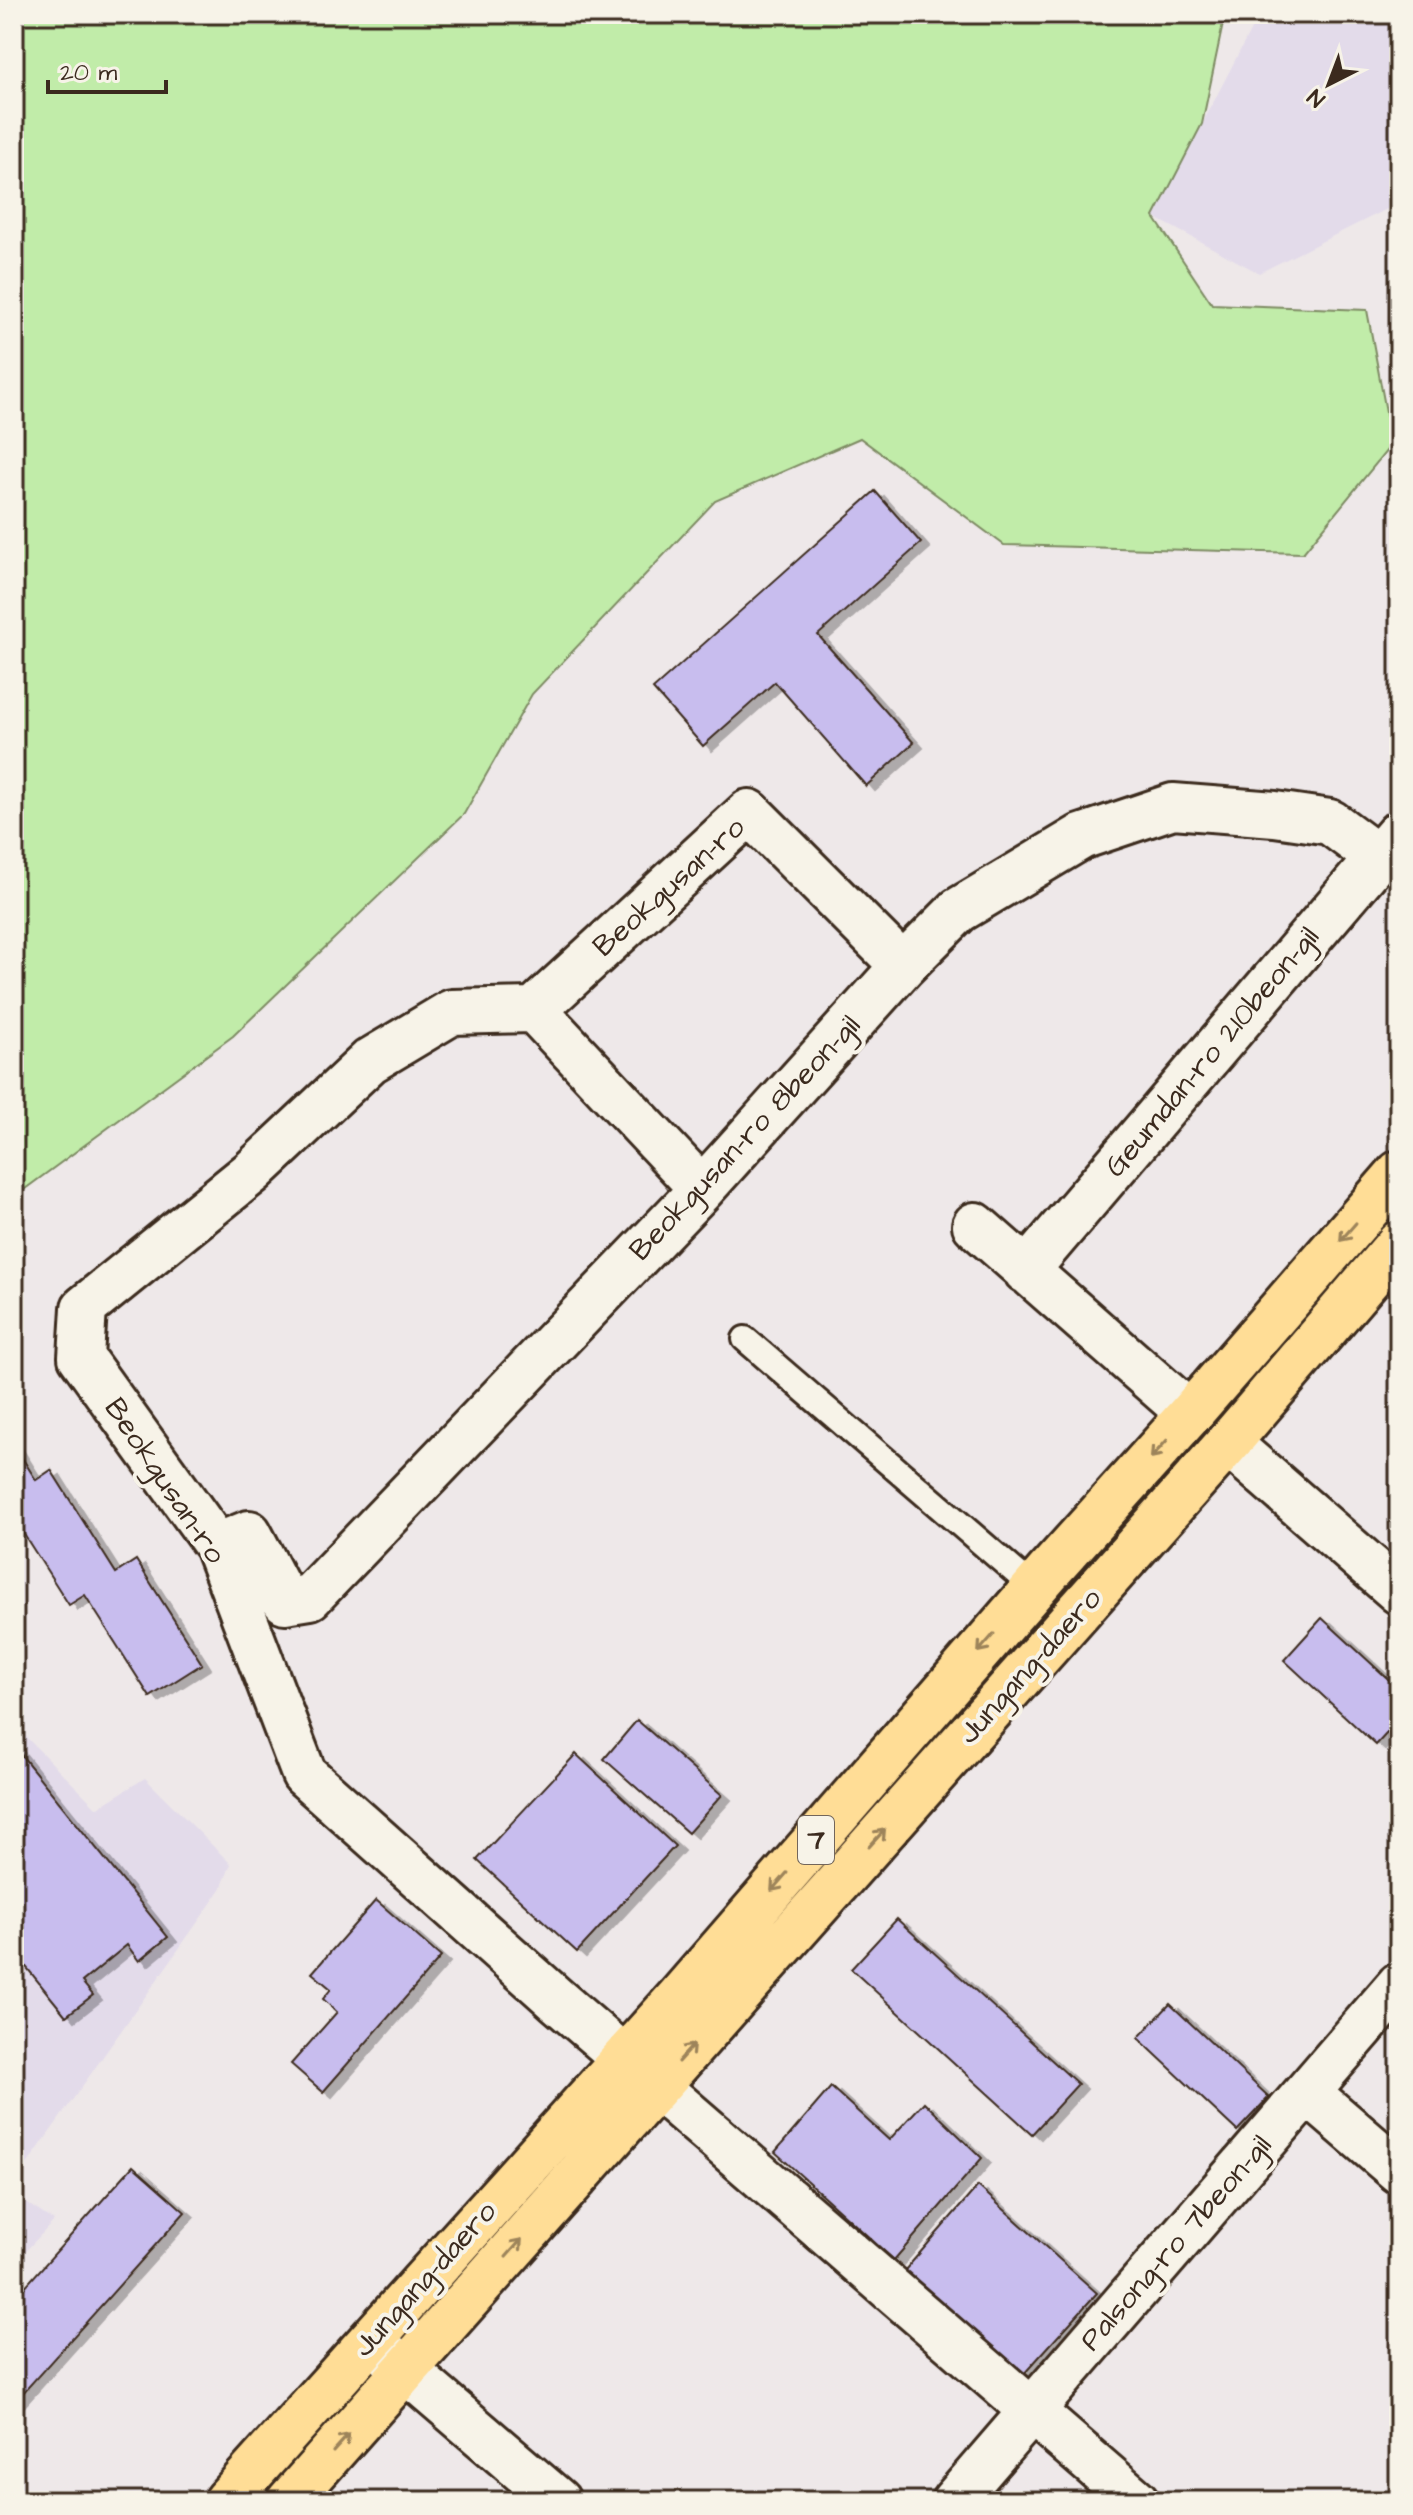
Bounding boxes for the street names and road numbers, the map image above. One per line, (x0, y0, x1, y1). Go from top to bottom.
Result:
street label: Beokgusan-ro (584, 807, 755, 967)
street label: Geumdan-ro 210beon-gil (1095, 918, 1330, 1187)
street label: Beokgusan-ro 8beon-gil (620, 1006, 871, 1271)
street label: Beokgusan-ro (93, 1390, 236, 1573)
street label: Jungang-daero (949, 1579, 1112, 1754)
road number: 7 (798, 1816, 834, 1864)
street label: Palsong-ro 7beon-gil (1070, 2126, 1282, 2361)
street label: Jungang-daero (344, 2192, 507, 2367)

